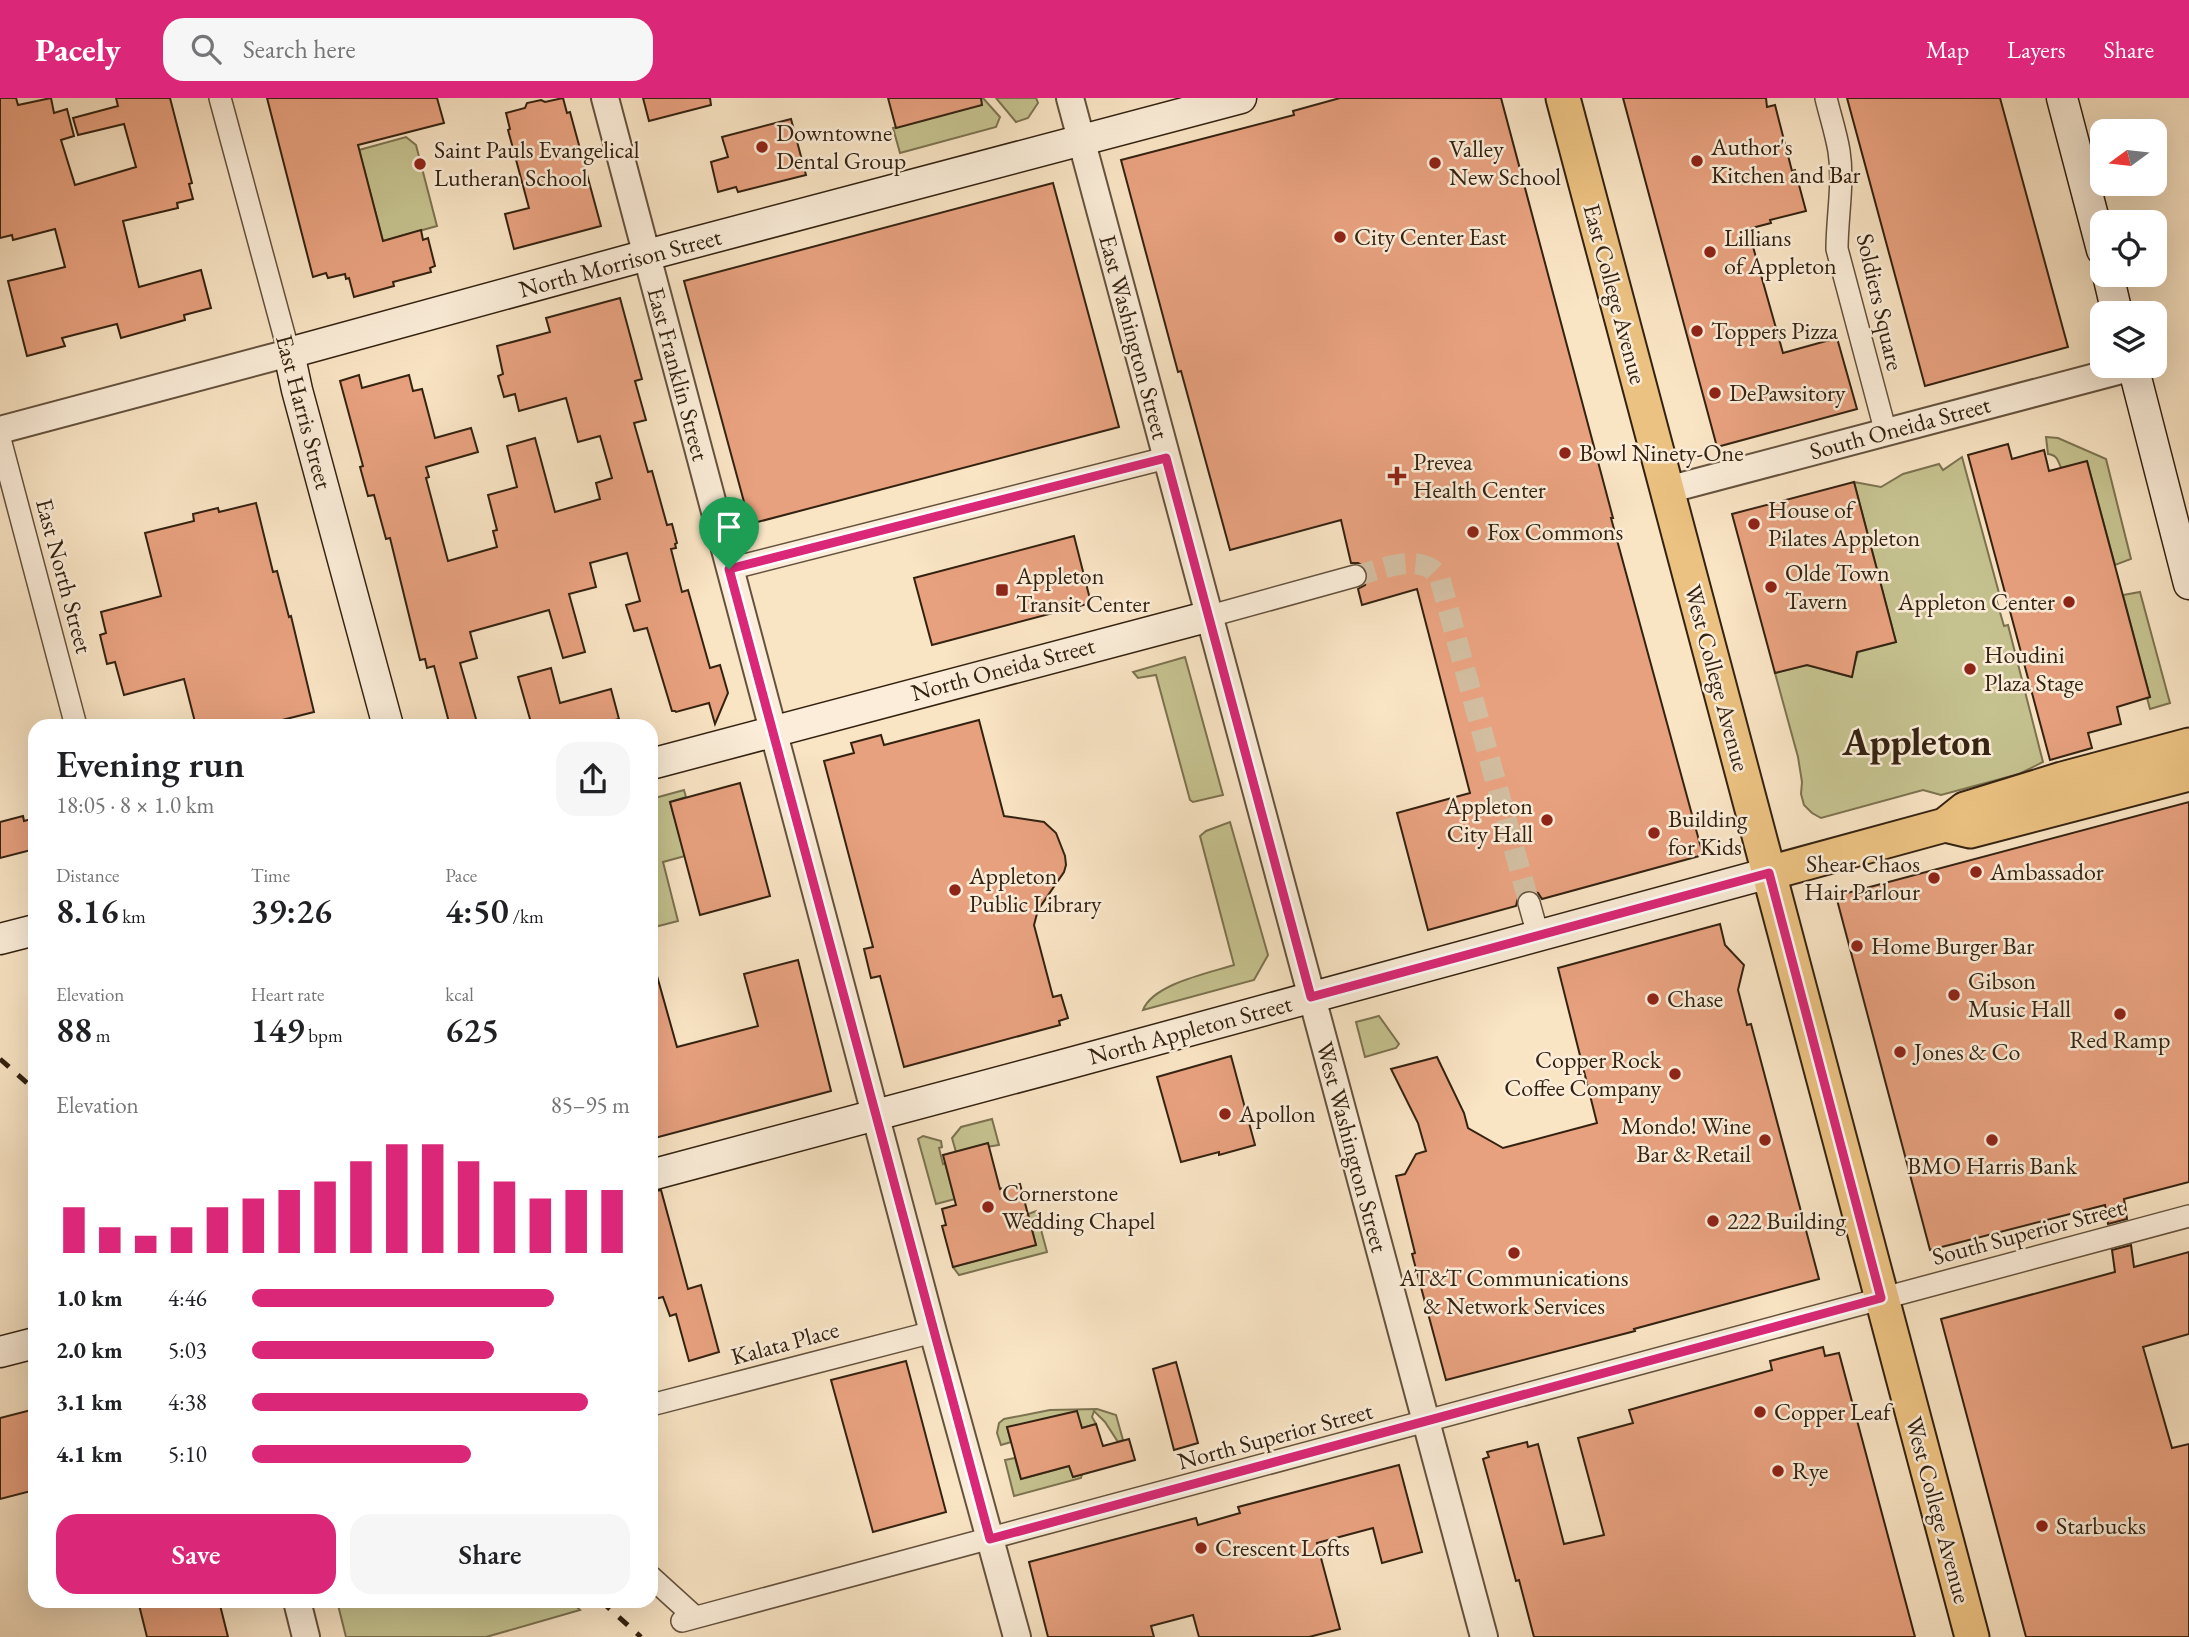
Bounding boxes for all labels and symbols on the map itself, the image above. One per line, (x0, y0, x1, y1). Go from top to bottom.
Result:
place label: Downtowne Dental Group (776, 117, 906, 176)
north arrow (2090, 119, 2166, 196)
place label: Author's Kitchen and Bar (1710, 131, 1861, 190)
place label: Valley New School (1449, 133, 1561, 192)
place label: Saint Pauls Evangelical Lutheran School (434, 134, 640, 193)
marker: Downtowne Dental Group (754, 139, 770, 155)
marker: Author's Kitchen and Bar (1689, 153, 1705, 169)
marker: Valley New School (1427, 155, 1443, 171)
marker: Saint Pauls Evangelical Lutheran School (412, 156, 428, 172)
street label: East College Avenue (1577, 200, 1654, 387)
street label: North Morrison Street (515, 220, 725, 304)
place label: City Center East (1354, 221, 1507, 252)
place label: Lillians of Appleton (1724, 222, 1837, 281)
marker: City Center East (1332, 229, 1348, 245)
street label: Soldiers Square (1850, 230, 1911, 373)
street label: East Washington Street (1092, 231, 1177, 443)
marker: Lillians of Appleton (1702, 244, 1718, 260)
street label: East Franklin Street (640, 284, 717, 464)
place label: Toppers Pizza (1711, 315, 1839, 346)
marker: Toppers Pizza (1689, 323, 1705, 339)
street label: East Harris Street (269, 331, 340, 493)
place label: DePawsitory (1729, 377, 1846, 408)
marker: DePawsitory (1707, 385, 1723, 401)
street label: South Oneida Street (1806, 388, 1994, 467)
place label: Bowl Ninety-One (1579, 437, 1744, 468)
marker: Bowl Ninety-One (1557, 445, 1573, 461)
place label: Prevea Health Center (1413, 446, 1546, 505)
marker: Prevea Health Center (1387, 466, 1407, 486)
place label: House of Pilates Appleton (1768, 494, 1921, 553)
street label: East North Street (29, 495, 100, 657)
pin (699, 497, 759, 569)
place label: Fox Commons (1487, 516, 1623, 547)
marker: House of Pilates Appleton (1746, 516, 1762, 532)
marker: Fox Commons (1465, 524, 1481, 540)
place label: Olde Town Tavern (1785, 557, 1890, 616)
place label: Appleton Transit Center (1015, 560, 1150, 619)
marker: Olde Town Tavern (1763, 579, 1779, 595)
street label: West College Avenue (1678, 581, 1757, 775)
marker: Appleton Transit Center (994, 582, 1010, 598)
place label: Appleton Center (1897, 586, 2055, 617)
marker: Appleton Center (2061, 594, 2077, 610)
street label: North Oneida Street (908, 629, 1099, 708)
place label: Houdini Plaza Stage (1984, 639, 2084, 698)
marker: Houdini Plaza Stage (1962, 661, 1978, 677)
district label: Appleton (1841, 717, 1992, 766)
place label: Appleton City Hall (1444, 790, 1533, 849)
place label: Building for Kids (1668, 803, 1748, 862)
marker: Appleton City Hall (1539, 812, 1555, 828)
marker: Building for Kids (1646, 825, 1662, 841)
place label: Shear Chaos Hair Parlour (1804, 848, 1920, 907)
place label: Ambassador (1989, 856, 2104, 887)
place label: Appleton Public Library (968, 860, 1102, 919)
marker: Ambassador (1968, 864, 1984, 880)
marker: Shear Chaos Hair Parlour (1926, 870, 1942, 886)
marker: Appleton Public Library (947, 882, 963, 898)
place label: Home Burger Bar (1871, 930, 2034, 961)
marker: Home Burger Bar (1849, 938, 1865, 954)
place label: Gibson Music Hall (1968, 965, 2071, 1024)
place label: Chase (1667, 983, 1723, 1014)
street label: North Appleton Street (1085, 987, 1296, 1072)
marker: Gibson Music Hall (1946, 987, 1962, 1003)
marker: Chase (1645, 991, 1661, 1007)
marker: Red Ramp (2112, 1006, 2128, 1022)
place label: Red Ramp (2070, 1024, 2171, 1055)
place label: Jones & Co (1912, 1036, 2021, 1067)
street label: West Washington Street (1309, 1038, 1396, 1256)
place label: Copper Rock Coffee Company (1504, 1044, 1662, 1103)
marker: Jones & Co (1892, 1044, 1908, 1060)
marker: Copper Rock Coffee Company (1667, 1066, 1683, 1082)
place label: Apollon (1238, 1098, 1316, 1129)
marker: Apollon (1217, 1106, 1233, 1122)
place label: Mondo! Wine Bar & Retail (1621, 1110, 1751, 1169)
marker: Mondo! Wine Bar & Retail (1757, 1132, 1773, 1148)
marker: BMO Harris Bank (1984, 1132, 2000, 1148)
place label: BMO Harris Bank (1907, 1150, 2078, 1181)
place label: Cornerstone Wedding Chapel (1002, 1177, 1156, 1236)
street label: South Superior Street (1929, 1191, 2128, 1272)
marker: Cornerstone Wedding Chapel (980, 1199, 996, 1215)
place label: 222 Building (1727, 1205, 1846, 1236)
marker: 222 Building (1705, 1213, 1721, 1229)
marker: AT&T Communications & Network Services (1506, 1245, 1522, 1261)
place label: AT&T Communications & Network Services (1399, 1262, 1628, 1321)
street label: Kalata Place (728, 1313, 842, 1372)
street label: North Superior Street (1174, 1394, 1376, 1476)
place label: Copper Leaf (1774, 1396, 1894, 1427)
marker: Copper Leaf (1752, 1404, 1768, 1420)
street label: West College Avenue (1899, 1413, 1978, 1607)
place label: Rye (1792, 1455, 1828, 1486)
marker: Rye (1770, 1463, 1786, 1479)
place label: Starbucks (2056, 1510, 2146, 1541)
marker: Starbucks (2034, 1518, 2050, 1534)
place label: Crescent Lofts (1215, 1532, 1350, 1563)
marker: Crescent Lofts (1193, 1540, 1209, 1556)

